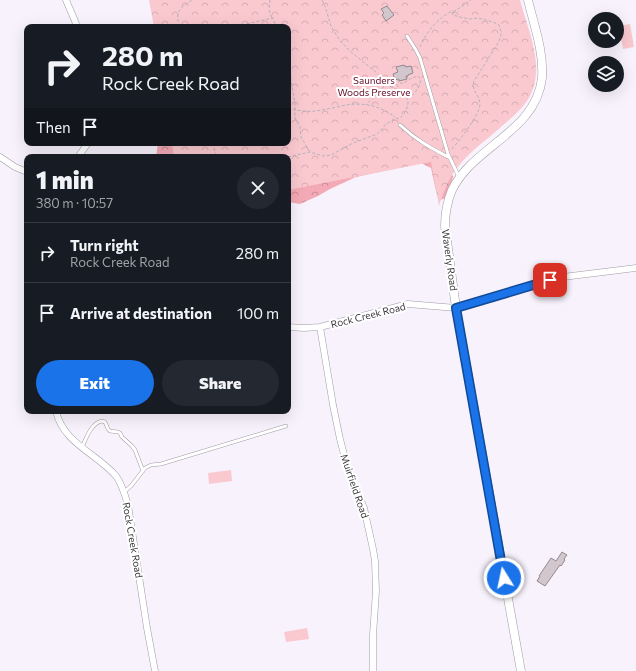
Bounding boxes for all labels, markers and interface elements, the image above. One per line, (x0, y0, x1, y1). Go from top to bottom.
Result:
map controls (588, 12, 624, 92)
button: search (588, 12, 624, 48)
text: 280 m (102, 38, 183, 72)
icon: right (36, 40, 88, 92)
button: layers (588, 56, 624, 92)
text: Rock Creek Road (102, 72, 240, 94)
park label: Saunders Woods Preserve (337, 74, 411, 98)
icon: arrive (79, 116, 101, 138)
text: Then (36, 118, 71, 136)
text: 1 min (36, 165, 94, 194)
button: close (237, 167, 279, 209)
text: 380 m · 10:57 (36, 195, 113, 211)
street label: Waverly Road (440, 228, 460, 292)
text: Turn right (70, 236, 139, 254)
icon: right (36, 242, 58, 264)
text: 280 m (236, 244, 279, 262)
text: Rock Creek Road (70, 254, 170, 270)
pin (533, 263, 567, 297)
icon: arrive (539, 269, 561, 291)
street label: Rock Creek Road (329, 300, 407, 330)
icon: arrive (36, 302, 58, 324)
text: Arrive at destination (70, 304, 212, 322)
text: 100 m (237, 304, 279, 322)
button: Exit (36, 360, 154, 406)
button: Share (162, 360, 279, 406)
street label: Muirfield Road (338, 452, 372, 520)
street label: Rock Creek Road (120, 501, 146, 579)
position arrow (483, 557, 525, 599)

